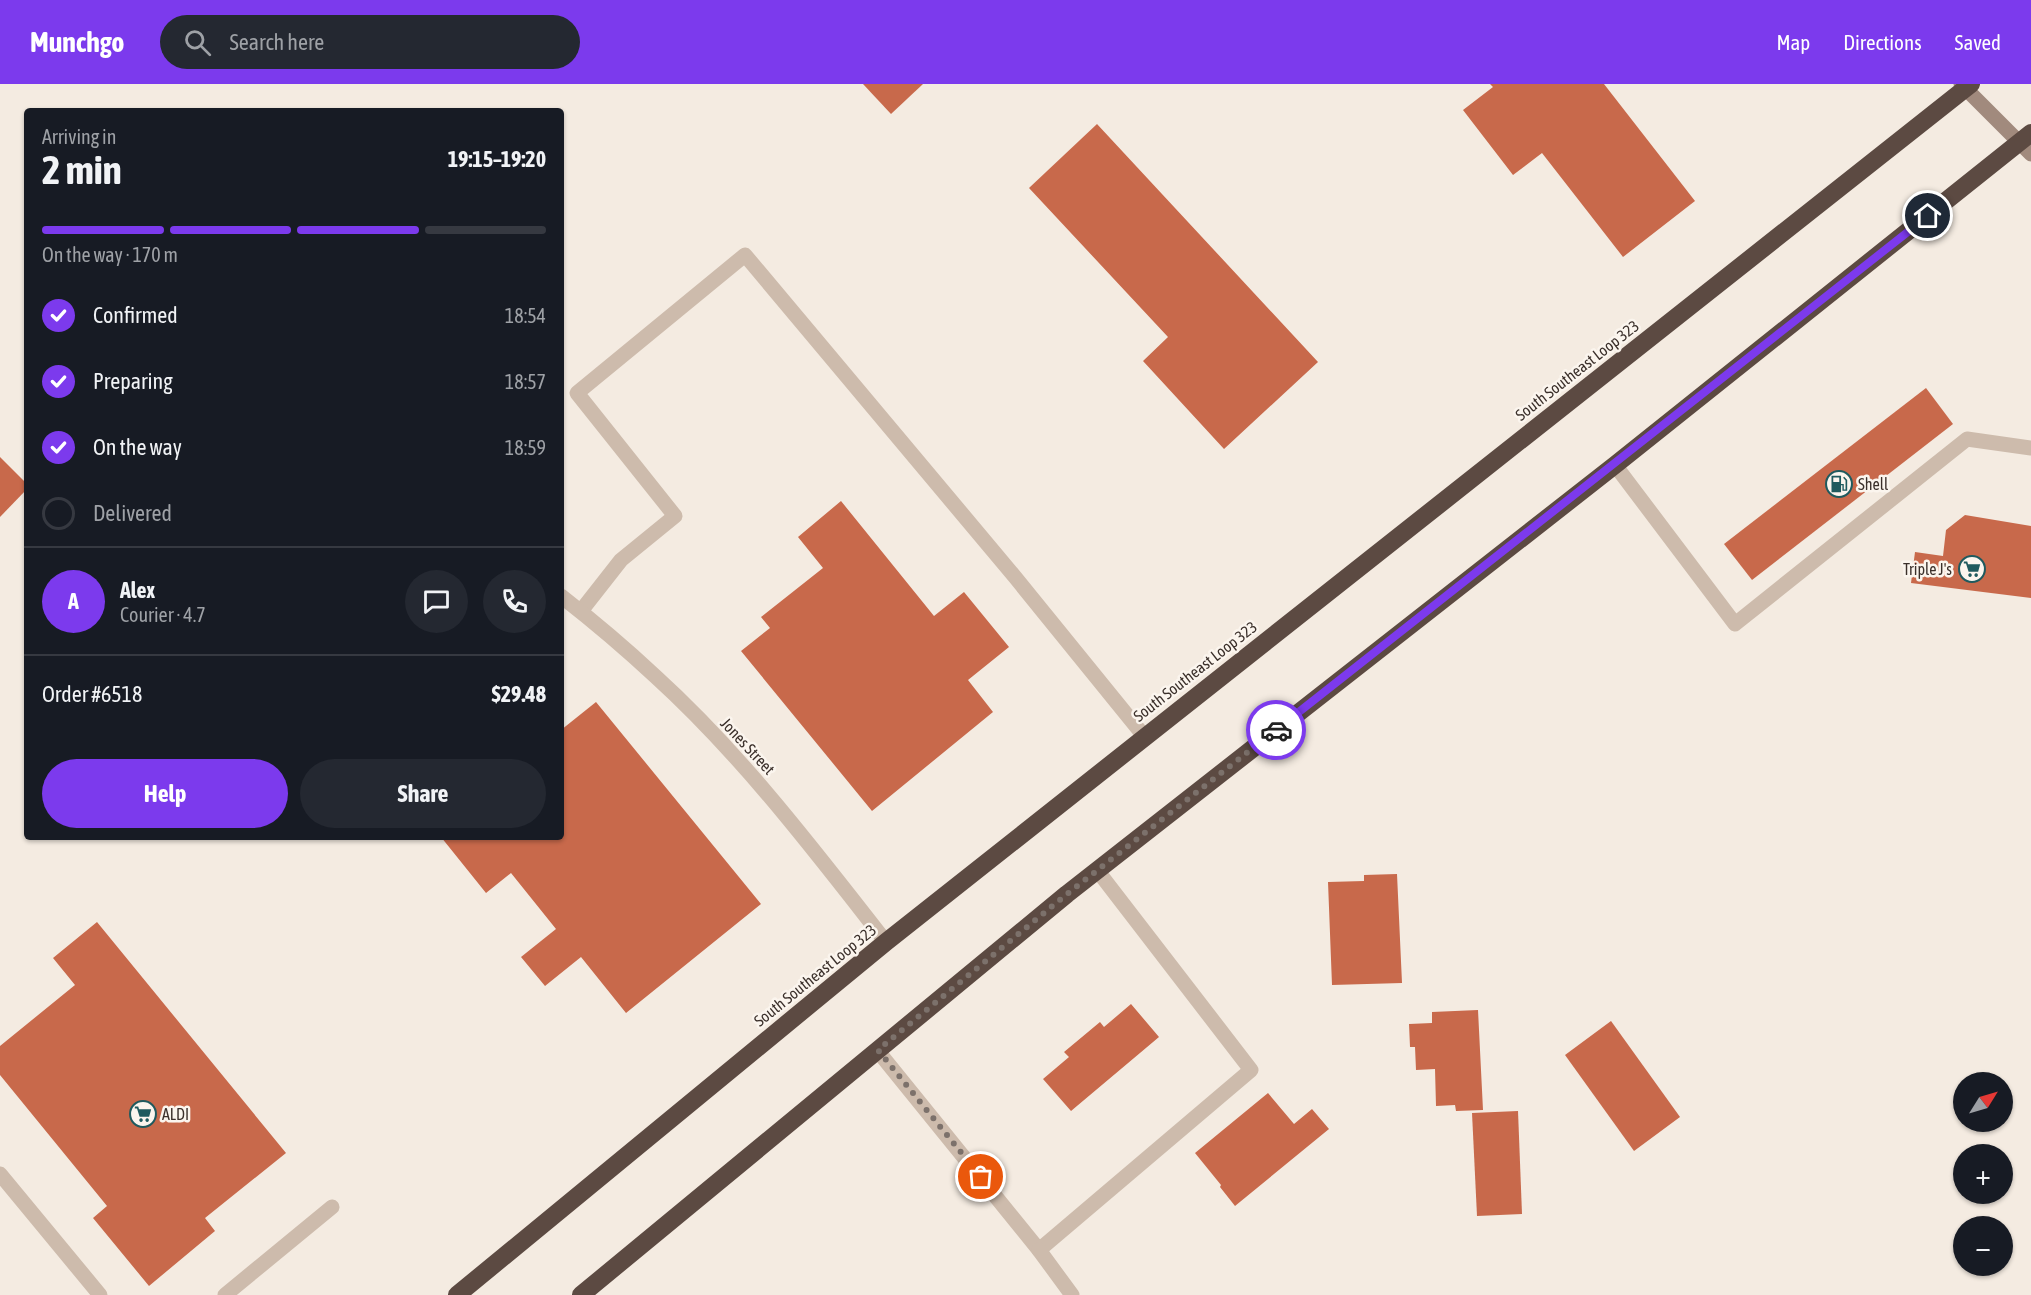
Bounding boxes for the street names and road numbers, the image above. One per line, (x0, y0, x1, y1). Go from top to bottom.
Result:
street label: South Southeast Loop 323 (1512, 316, 1643, 425)
street label: South Southeast Loop 323 (1130, 617, 1261, 726)
street label: Jones Street (717, 714, 779, 778)
street label: South Southeast Loop 323 (750, 920, 880, 1030)

